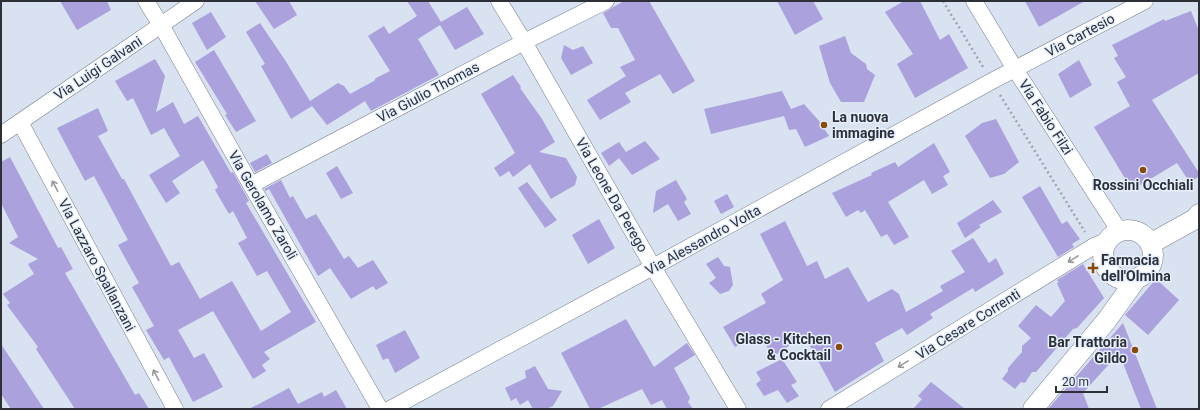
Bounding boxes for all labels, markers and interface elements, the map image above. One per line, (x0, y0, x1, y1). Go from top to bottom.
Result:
street label: Via Cartesio (1043, 10, 1117, 60)
street label: Via Luigi Galvani (51, 33, 145, 103)
street label: Via Giulio Thomas (374, 58, 482, 126)
street label: Via Fabio Filzi (1016, 77, 1076, 157)
place label: La nuova immagine (832, 109, 895, 141)
marker: La nuova immagine (819, 120, 829, 130)
street label: Via Leone Da Perego (573, 135, 651, 255)
street label: Via Gerolamo Zaroli (225, 148, 301, 262)
marker: Rossini Occhiali (1138, 165, 1148, 175)
place label: Rossini Occhiali (1093, 177, 1193, 193)
one-way arrow (50, 180, 58, 192)
street label: Via Lazzaro Spallanzani (55, 196, 139, 334)
street label: Via Alessandro Volta (643, 202, 763, 278)
place label: Farmacia dell'Olmina (1101, 252, 1171, 284)
one-way arrow (1067, 255, 1079, 263)
marker: Farmacia dell'Olmina (1088, 263, 1098, 273)
street label: Via Cesare Correnti (913, 285, 1023, 363)
place label: Glass - Kitchen & Cocktail (736, 331, 831, 363)
place label: Bar Trattoria Gildo (1048, 334, 1127, 366)
marker: Glass - Kitchen & Cocktail (834, 342, 844, 352)
marker: Bar Trattoria Gildo (1130, 345, 1140, 355)
one-way arrow (897, 360, 909, 368)
scale bar (1056, 368, 1107, 394)
one-way arrow (152, 369, 160, 381)
text: 20 m (1062, 375, 1089, 389)

